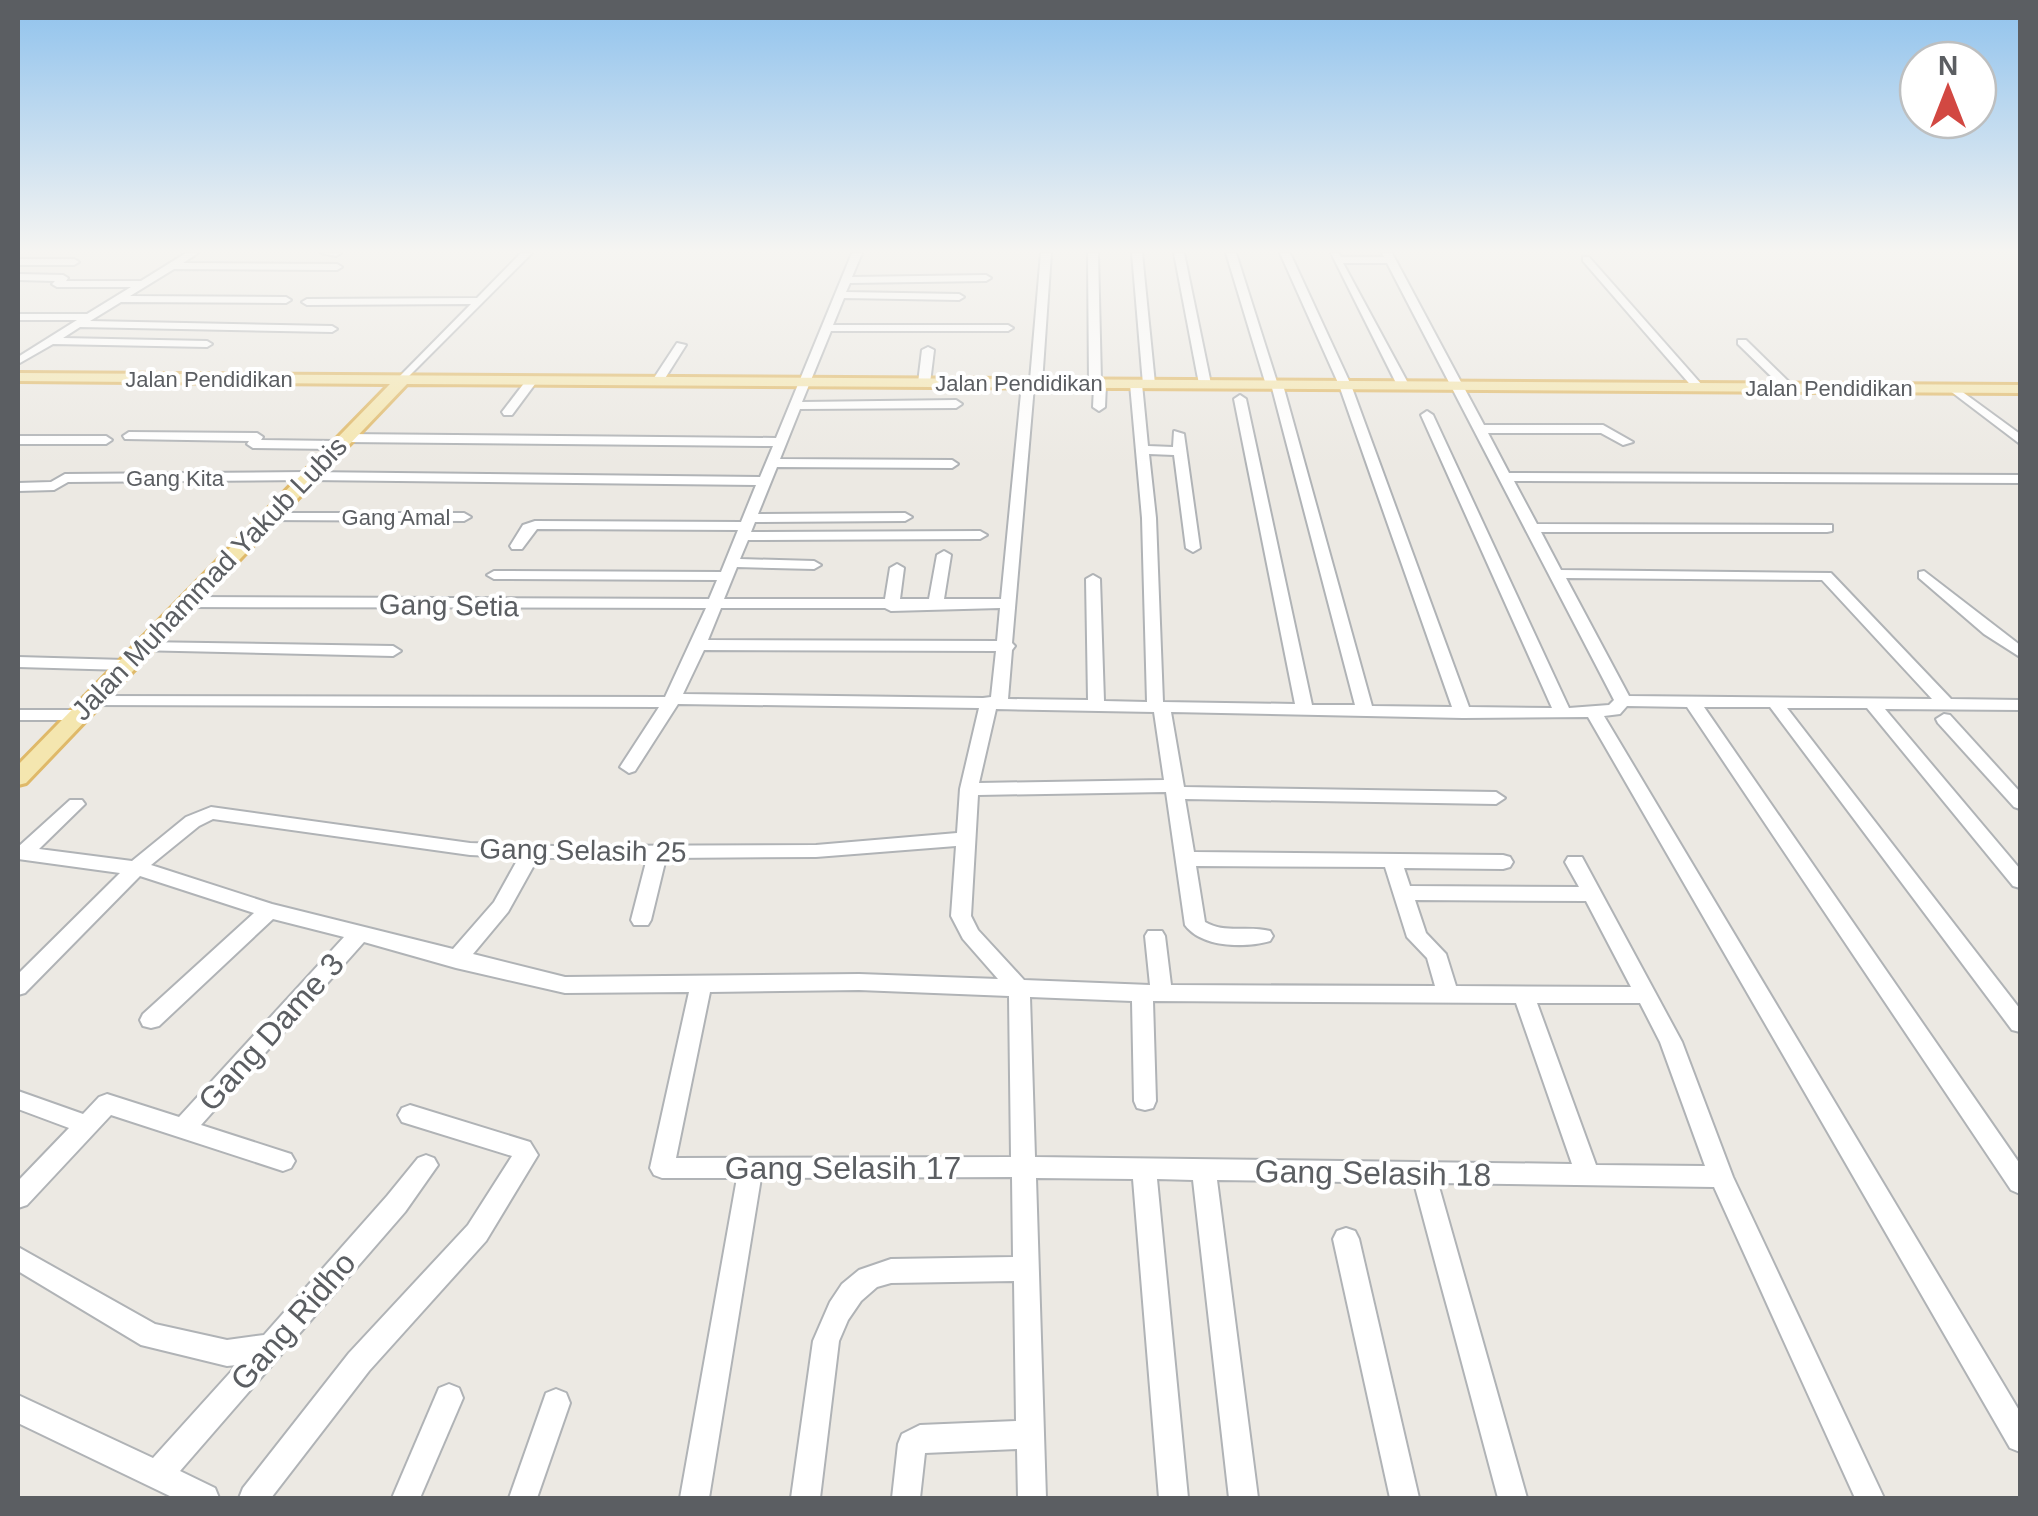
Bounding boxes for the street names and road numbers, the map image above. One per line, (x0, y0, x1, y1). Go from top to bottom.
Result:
street label: Jalan Pendidikan (125, 367, 293, 392)
street label: Jalan Pendidikan (935, 371, 1103, 396)
street label: Jalan Pendidikan (1745, 376, 1913, 401)
street label: Jalan Muhammad Yakub Lubis (66, 430, 353, 726)
street label: Gang Kita (126, 466, 225, 491)
street label: Gang Amal (342, 505, 450, 530)
street label: Gang Setia (379, 589, 520, 622)
street label: Gang Selasih 25 (479, 833, 687, 868)
street label: Gang Dame 3 (191, 946, 351, 1118)
street label: Gang Selasih 17 (725, 1150, 961, 1186)
street label: Gang Selasih 18 (1254, 1153, 1492, 1193)
street label: Gang Ridho (223, 1245, 363, 1397)

